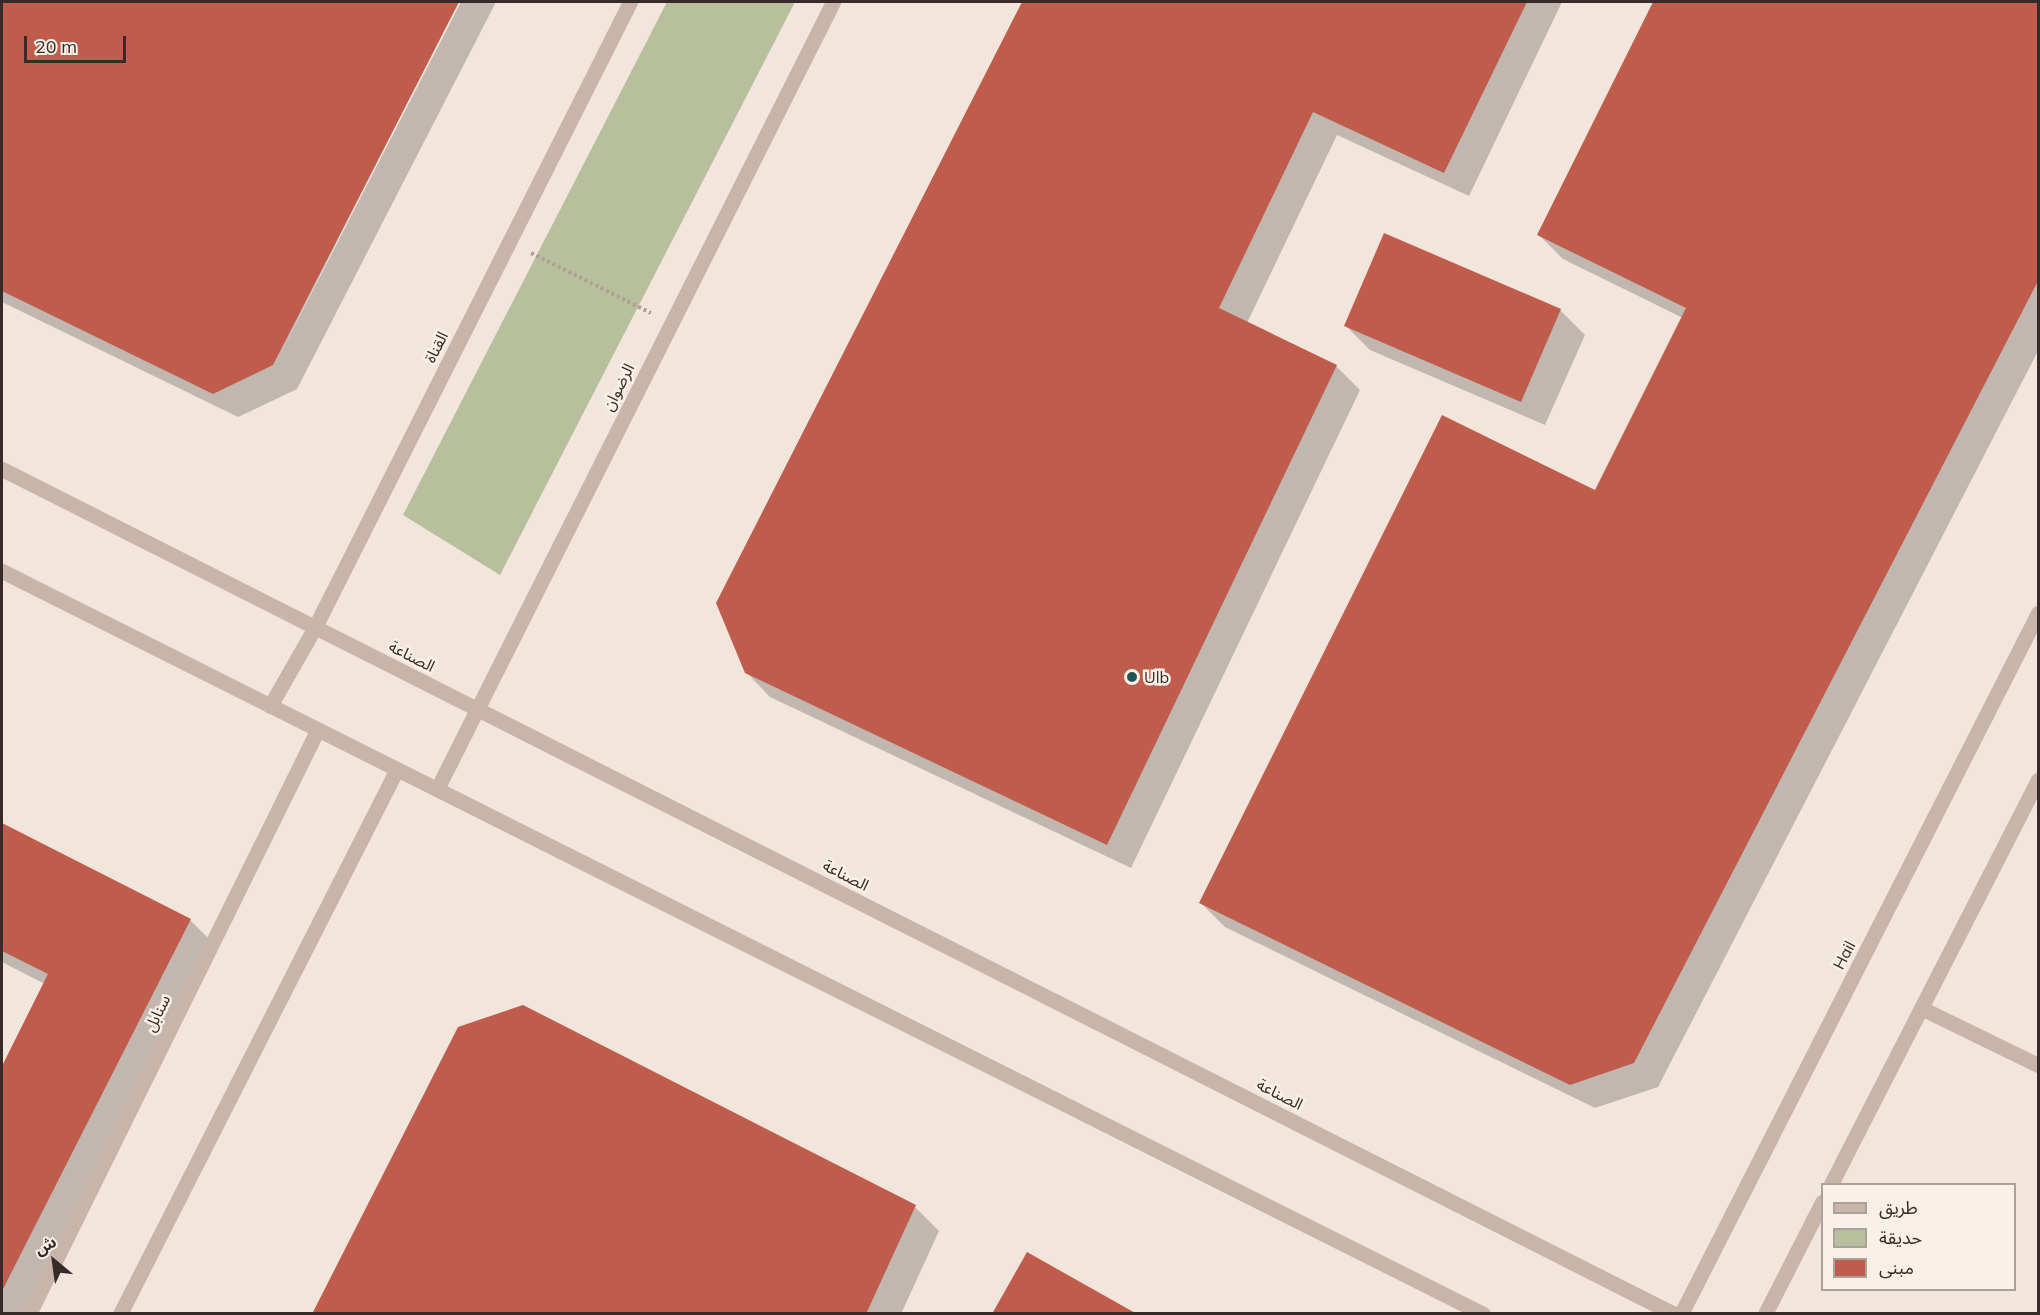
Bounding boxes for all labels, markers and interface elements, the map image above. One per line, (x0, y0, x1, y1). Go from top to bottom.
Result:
scale bar (27, 24, 129, 62)
text: 20 m (35, 35, 77, 58)
street label: القناة (420, 328, 452, 366)
street label: الرضوان (598, 360, 638, 414)
street label: الصناعة (386, 636, 438, 676)
place label: Ulb (1144, 667, 1169, 687)
marker: Ulb (1125, 670, 1139, 684)
street label: الصناعة (820, 855, 872, 895)
street label: Hail (1829, 938, 1859, 972)
street label: سنابل (140, 991, 174, 1035)
street label: الصناعة (1254, 1074, 1306, 1114)
legend (1821, 1183, 2016, 1291)
text: طريق (1879, 1196, 1918, 1219)
text: حديقة (1879, 1226, 1922, 1249)
north arrow (24, 1231, 84, 1291)
text: ش (31, 1231, 60, 1259)
text: مبنى (1879, 1256, 1914, 1279)

